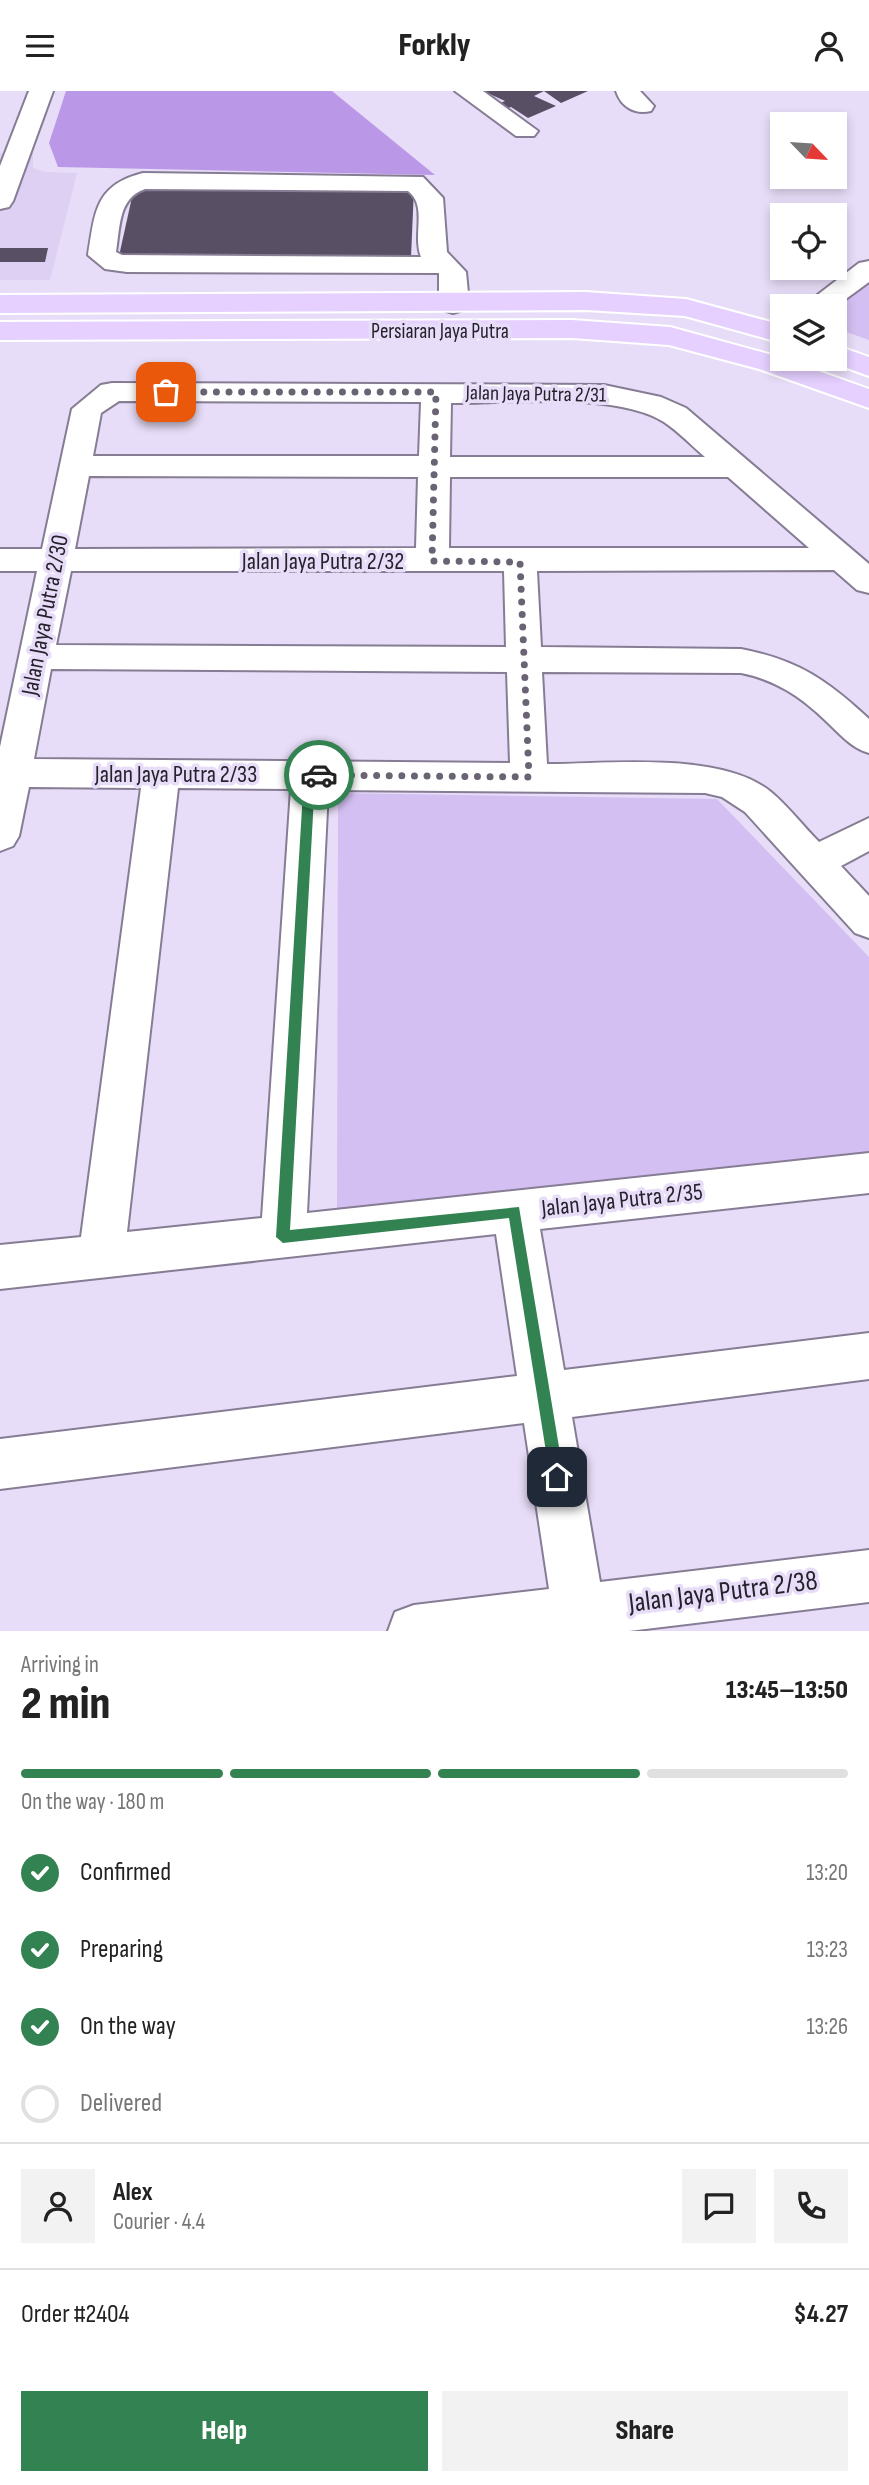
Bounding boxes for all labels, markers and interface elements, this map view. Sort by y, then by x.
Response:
text: Forkly [398,26,471,65]
icon: menu [21,27,59,65]
icon: person [810,27,848,65]
north arrow [770,112,847,189]
map controls [770,112,847,371]
button: locate [770,203,847,280]
button: layers [770,294,847,371]
street label: Persiaran Jaya Putra [371,319,509,344]
pin [136,362,196,422]
icon: bag [147,373,185,411]
street label: Jalan Jaya Putra 2/31 [464,380,607,408]
street label: Jalan Jaya Putra 2/30 [15,532,75,699]
street label: Jalan Jaya Putra 2/32 [241,547,404,576]
courier [284,740,354,810]
icon: car [300,756,338,794]
street label: Jalan Jaya Putra 2/33 [94,760,257,789]
street label: Jalan Jaya Putra 2/35 [539,1177,704,1223]
pin [527,1447,587,1507]
icon: home [538,1458,576,1496]
street label: Jalan Jaya Putra 2/38 [626,1564,819,1620]
text: Arriving in [21,1651,99,1679]
text: 13:45–13:50 [726,1675,848,1706]
text: 2 min [21,1677,110,1732]
text: On the way · 180 m [21,1788,164,1816]
icon: check [21,1854,59,1892]
text: Confirmed [80,1857,171,1888]
text: 13:20 [806,1859,848,1887]
icon: check [21,1931,59,1969]
text: Preparing [80,1934,163,1965]
text: 13:23 [807,1936,848,1964]
icon: check [21,2008,59,2046]
text: On the way [80,2011,176,2042]
text: 13:26 [806,2013,848,2041]
text: Delivered [80,2088,162,2119]
button: person [21,2169,95,2243]
button: chat [682,2169,756,2243]
button: phone [774,2169,848,2243]
text: Alex [113,2177,153,2208]
text: Courier · 4.4 [113,2208,205,2236]
text: Order #2404 [21,2299,129,2330]
text: $4.27 [793,2299,848,2330]
button: Help [21,2391,428,2471]
button: Share [442,2391,848,2471]

